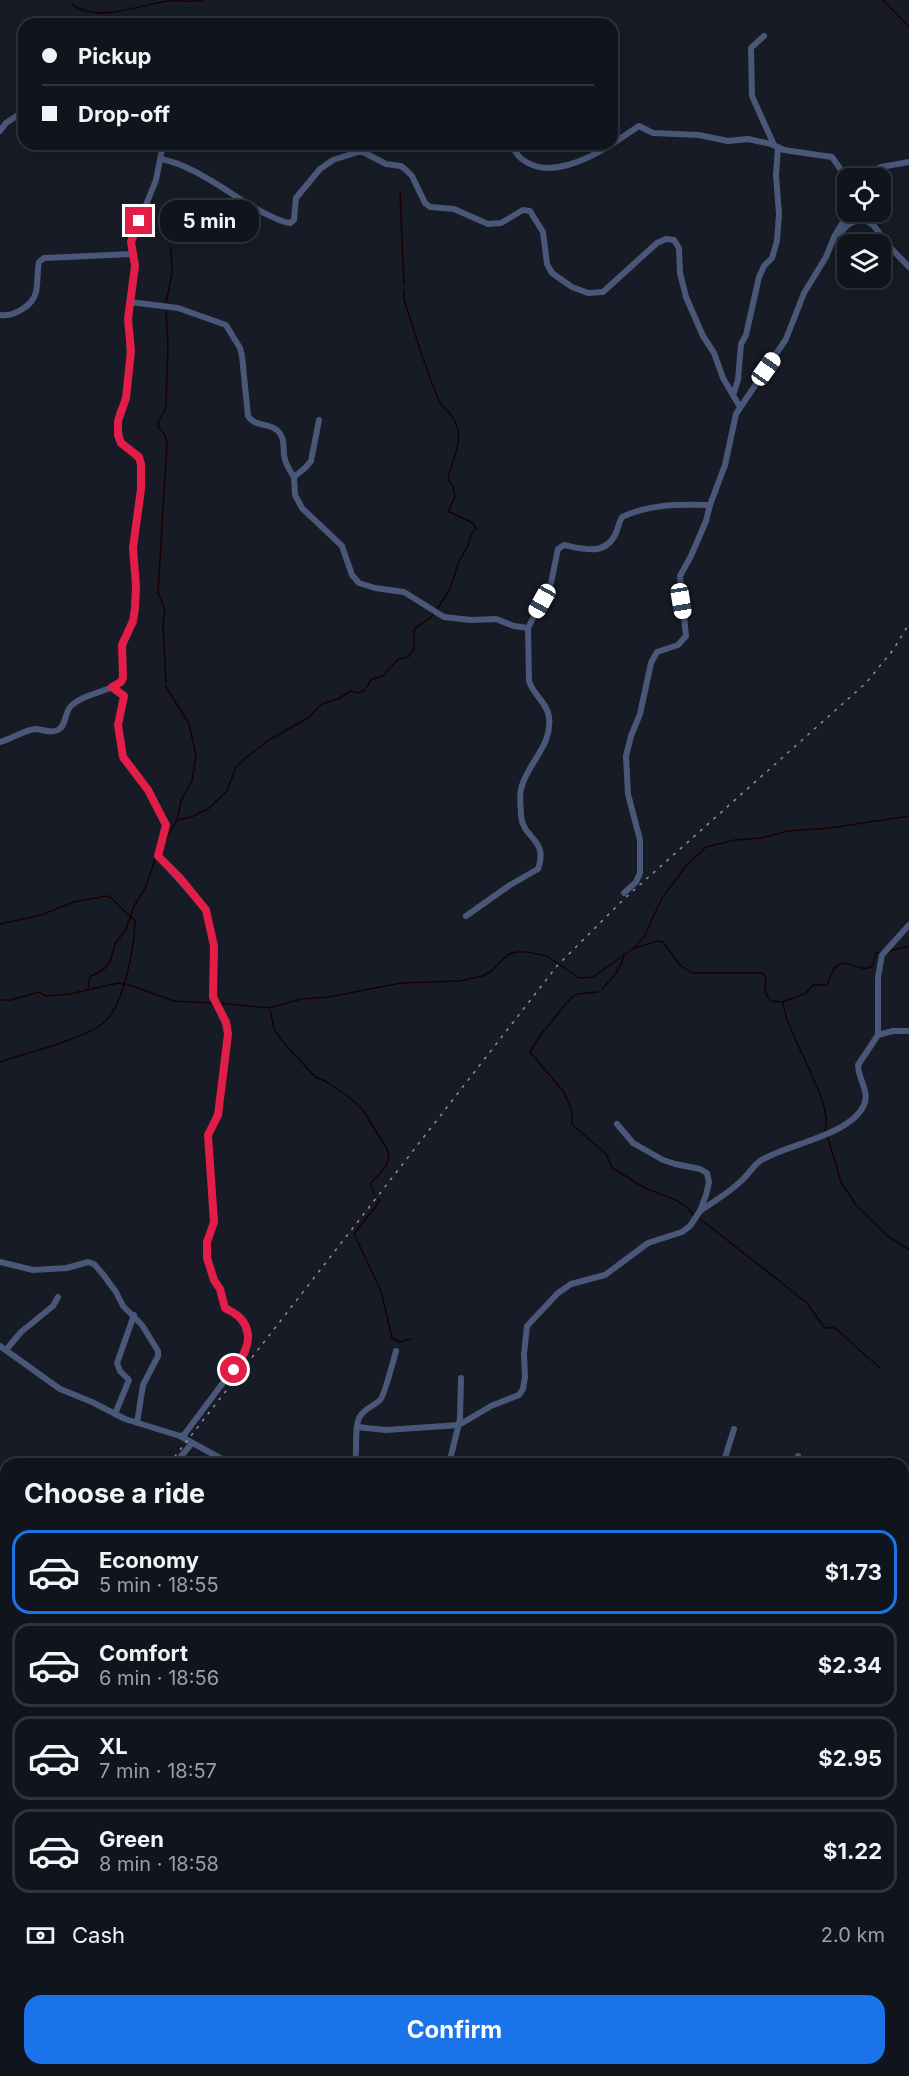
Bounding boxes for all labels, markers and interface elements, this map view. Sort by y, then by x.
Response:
text: Pickup [78,43,152,69]
text: Drop-off [78,101,170,127]
map controls [837,168,891,288]
button: locate [837,168,891,222]
callout: 5 min [160,200,259,242]
route end [125,207,152,234]
text: 5 min [183,209,236,233]
button: layers [837,234,891,288]
car [748,349,784,389]
car [525,581,559,621]
car [669,582,693,620]
route start [220,1356,247,1383]
text: Choose a ride [24,1477,205,1510]
icon: car [27,1545,81,1599]
text: Economy [99,1547,199,1573]
text: $1.73 [825,1559,882,1585]
text: 5 min · 18:55 [99,1573,219,1597]
icon: car [27,1638,81,1692]
text: Comfort [99,1640,188,1666]
text: $2.34 [818,1652,882,1678]
text: 6 min · 18:56 [99,1666,219,1690]
icon: car [27,1731,81,1785]
text: XL [99,1733,128,1759]
text: $2.95 [818,1745,882,1771]
text: 7 min · 18:57 [99,1759,217,1783]
icon: car [27,1824,81,1878]
text: Green [99,1826,164,1852]
text: $1.22 [823,1838,882,1864]
text: 8 min · 18:58 [99,1852,219,1876]
icon: cash [24,1919,57,1952]
text: Cash [72,1922,125,1948]
text: 2.0 km [821,1923,885,1947]
button: Confirm [24,1995,885,2064]

